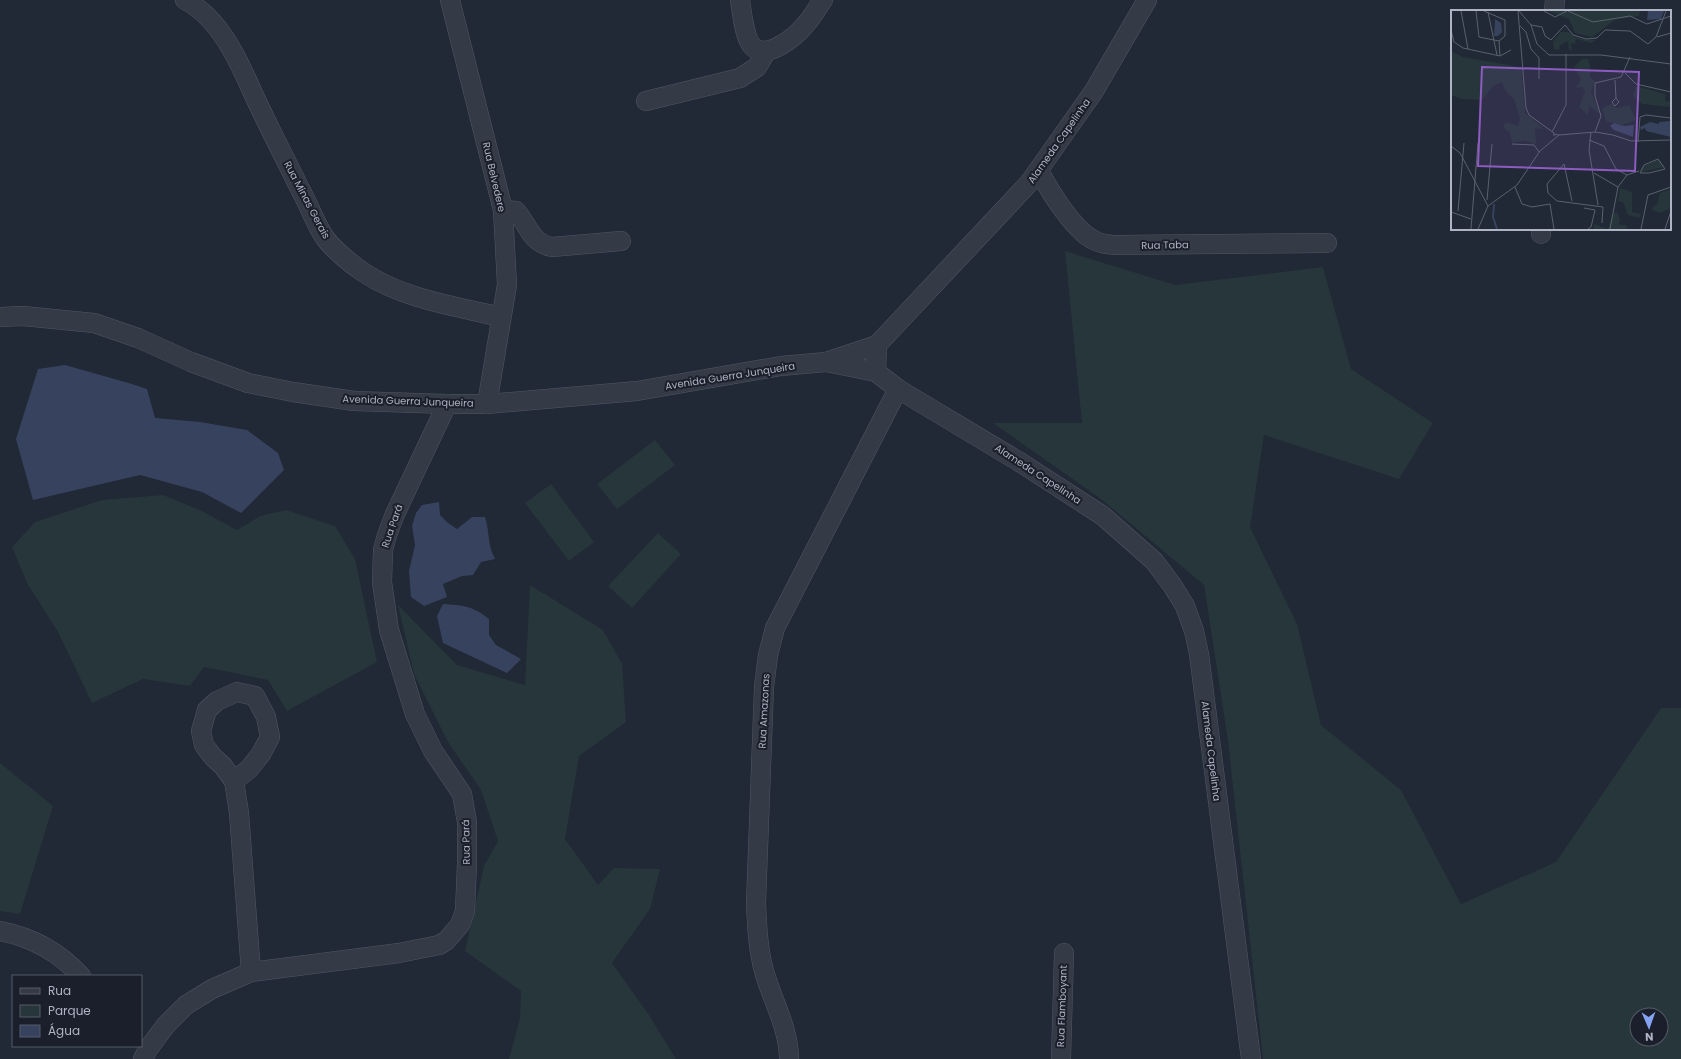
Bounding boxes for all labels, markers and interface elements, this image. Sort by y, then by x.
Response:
inset map [1451,10,1671,230]
street label: Alameda Capelinha [1024,96,1094,186]
street label: Rua Belvedere [479,141,509,213]
street label: Rua Minas Gerais [280,158,334,242]
street label: Rua Taba [1141,237,1189,253]
street label: Avenida Guerra Junqueira [664,358,796,394]
street label: Avenida Guerra Junqueira [342,391,474,411]
street label: Alameda Capelinha [992,440,1084,508]
street label: Rua Pará [378,502,406,550]
street label: Rua Amazonas [755,673,773,749]
street label: Alameda Capelinha [1197,700,1225,802]
street label: Rua Pará [458,819,474,865]
street label: Rua Flamboyant [1053,964,1071,1047]
legend [12,975,142,1047]
text: Rua [48,982,71,999]
text: Parque [48,1002,91,1019]
north arrow [1629,1007,1669,1047]
text: Água [48,1022,80,1039]
text: N [1645,1029,1654,1045]

